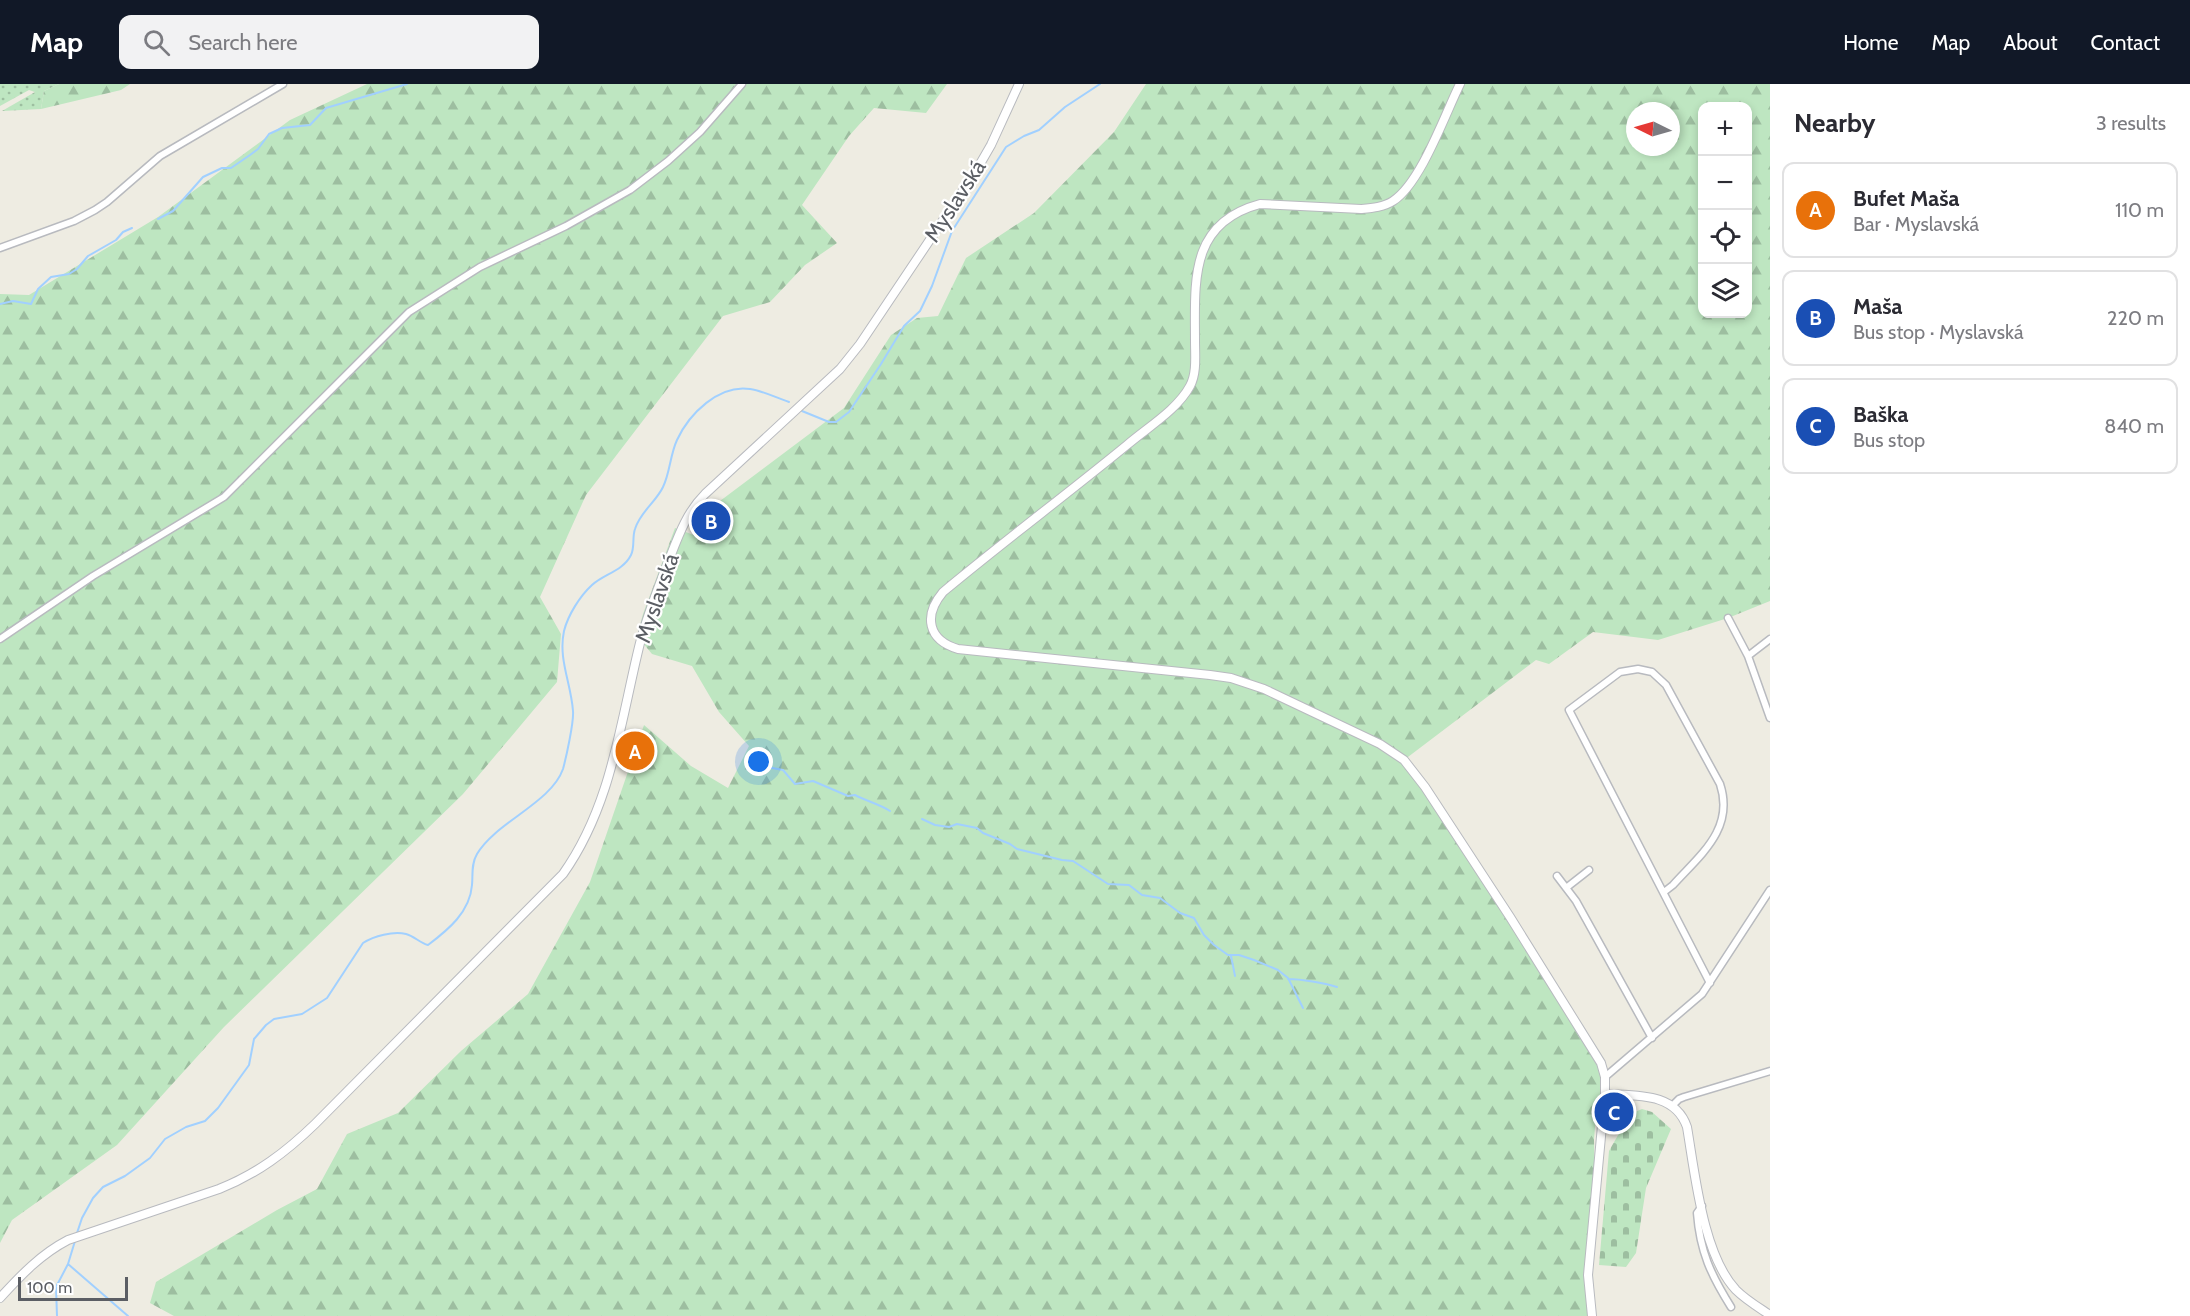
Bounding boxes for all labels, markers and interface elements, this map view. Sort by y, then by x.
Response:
search box [119,15,539,69]
text: Map [30,25,83,59]
icon: search [140,26,173,59]
text: Search here [188,29,297,56]
text: Home [1843,30,1899,55]
text: Map [1932,30,1970,55]
text: About [2003,30,2057,55]
text: Contact [2090,30,2160,55]
north arrow [1626,102,1680,156]
map controls [1698,102,1752,318]
button: + [1698,102,1752,156]
text: Nearby [1794,107,1875,139]
text: 3 results [2096,111,2166,135]
street label: Myslavská [918,154,992,247]
button: − [1698,156,1752,210]
text: Bufet Maša [1853,185,1959,212]
text: A [1809,198,1822,222]
text: 110 m [2115,198,2164,222]
button: locate [1698,210,1752,264]
text: Bar · Myslavská [1853,212,1979,236]
button: layers [1698,264,1752,318]
text: Maša [1853,293,1902,320]
text: B [1809,306,1822,330]
text: 220 m [2107,306,2164,330]
text: Bus stop · Myslavská [1853,320,2023,344]
text: Baška [1853,401,1909,428]
text: C [1809,414,1822,438]
text: 840 m [2104,414,2164,438]
text: Bus stop [1853,428,1925,452]
pin: B [692,498,730,544]
street label: Myslavská [629,549,685,646]
pin: A [616,728,654,774]
your location [744,747,773,776]
pin: C [1594,1090,1634,1134]
scale bar [18,1274,128,1302]
text: 100 m [27,1278,72,1297]

